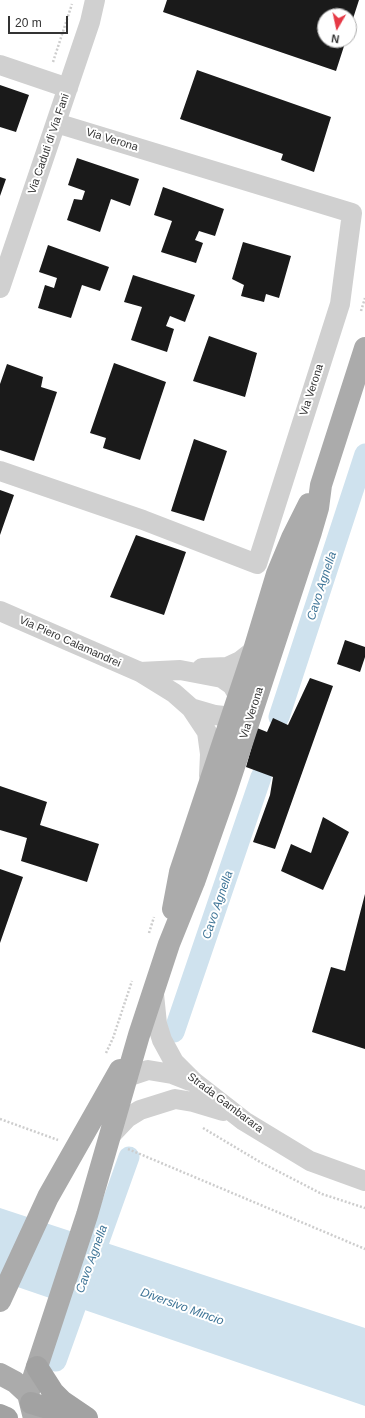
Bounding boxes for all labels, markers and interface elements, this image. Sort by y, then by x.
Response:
scale bar [10,8,70,34]
north arrow [317,8,357,48]
text: 20 m [15,16,42,30]
text: N [330,32,340,45]
street label: Via Caduti di Via Fani [26,92,72,196]
street label: Via Verona [84,126,140,154]
street label: Via Verona [297,362,327,418]
water label: Cavo Agnella [304,550,340,622]
street label: Via Piero Calamandrei [17,614,123,670]
street label: Via Verona [237,685,267,741]
water label: Cavo Agnella [200,869,236,941]
street label: Strada Gambarara [185,1070,265,1136]
water label: Cavo Agnella [73,1223,111,1295]
water label: Diversivo Mincio [138,1285,226,1329]

